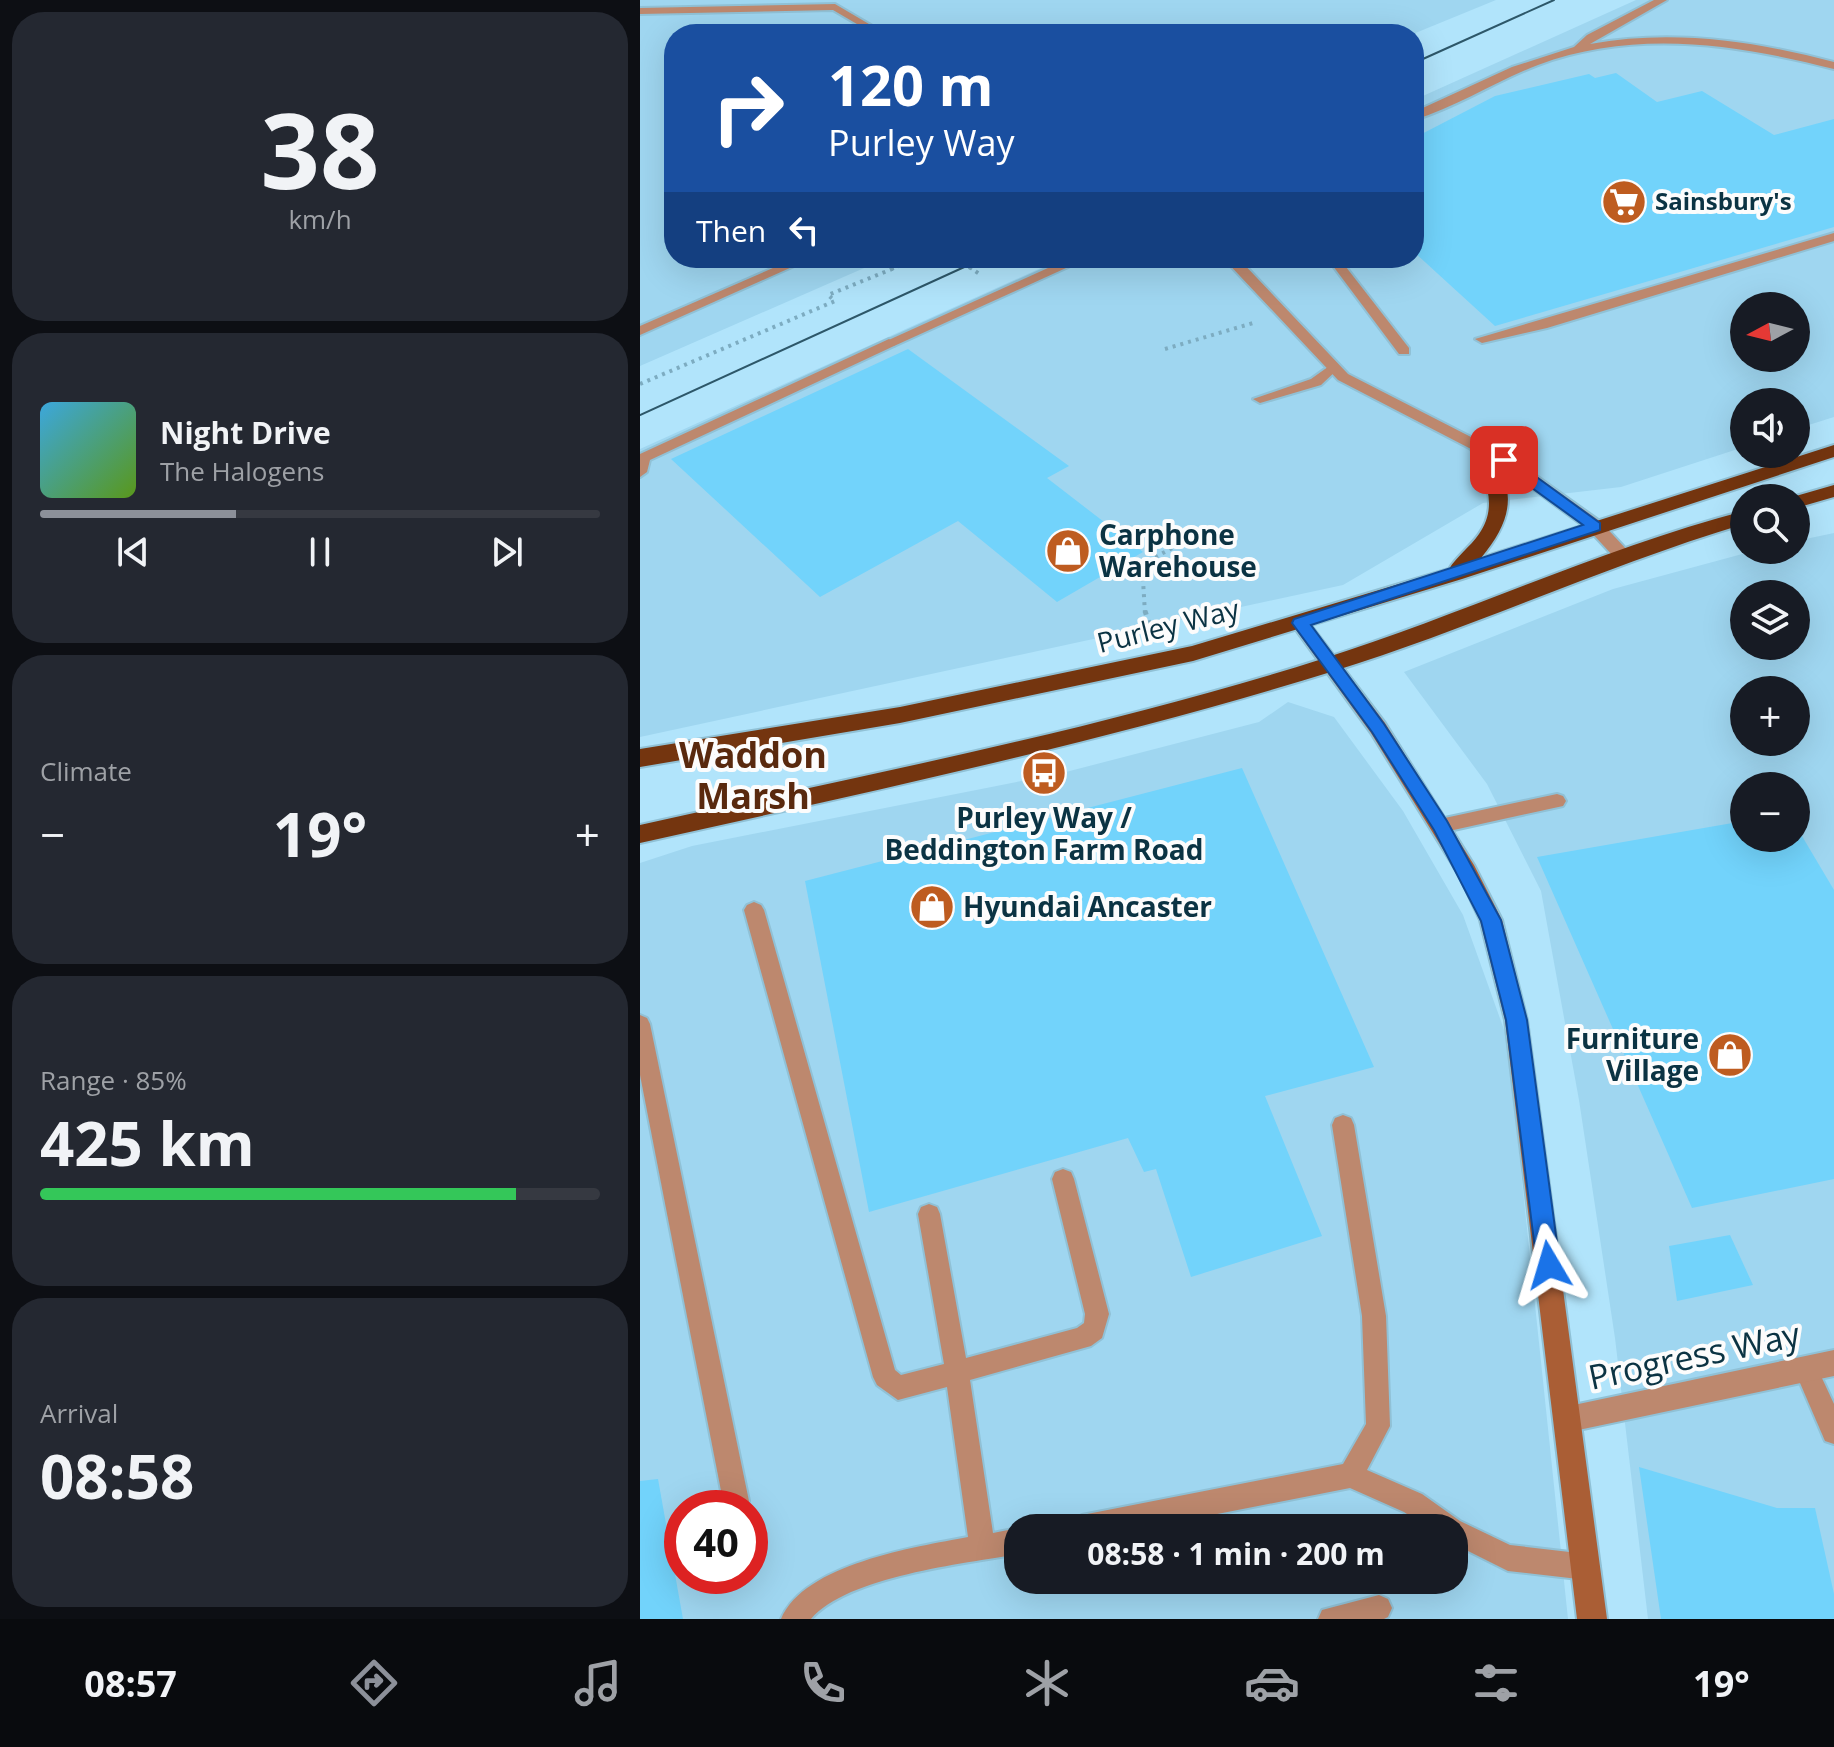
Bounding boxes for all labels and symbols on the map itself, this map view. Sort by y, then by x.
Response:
supermarket icon: Sainsbury's [1600,178,1648,226]
place label: Sainsbury's [1655,184,1792,217]
north arrow [1730,292,1810,372]
pin [1470,426,1538,494]
place label: Carphone Warehouse [1099,515,1257,585]
shop icon: Carphone Warehouse [1044,527,1092,575]
street label: Purley Way [1093,589,1244,661]
district label: Waddon Marsh [679,730,827,820]
bus stop icon: Purley Way / Beddington Farm Road [1020,749,1068,797]
place label: Purley Way / Beddington Farm Road [885,798,1203,868]
shop icon: Hyundai Ancaster [908,883,956,931]
place label: Hyundai Ancaster [963,887,1212,925]
place label: Furniture Village [1566,1019,1699,1089]
shop icon: Furniture Village [1706,1031,1754,1079]
position arrow [1507,1223,1591,1307]
street label: Progress Way [1584,1310,1805,1400]
speed limit sign: 40 [664,1490,768,1594]

